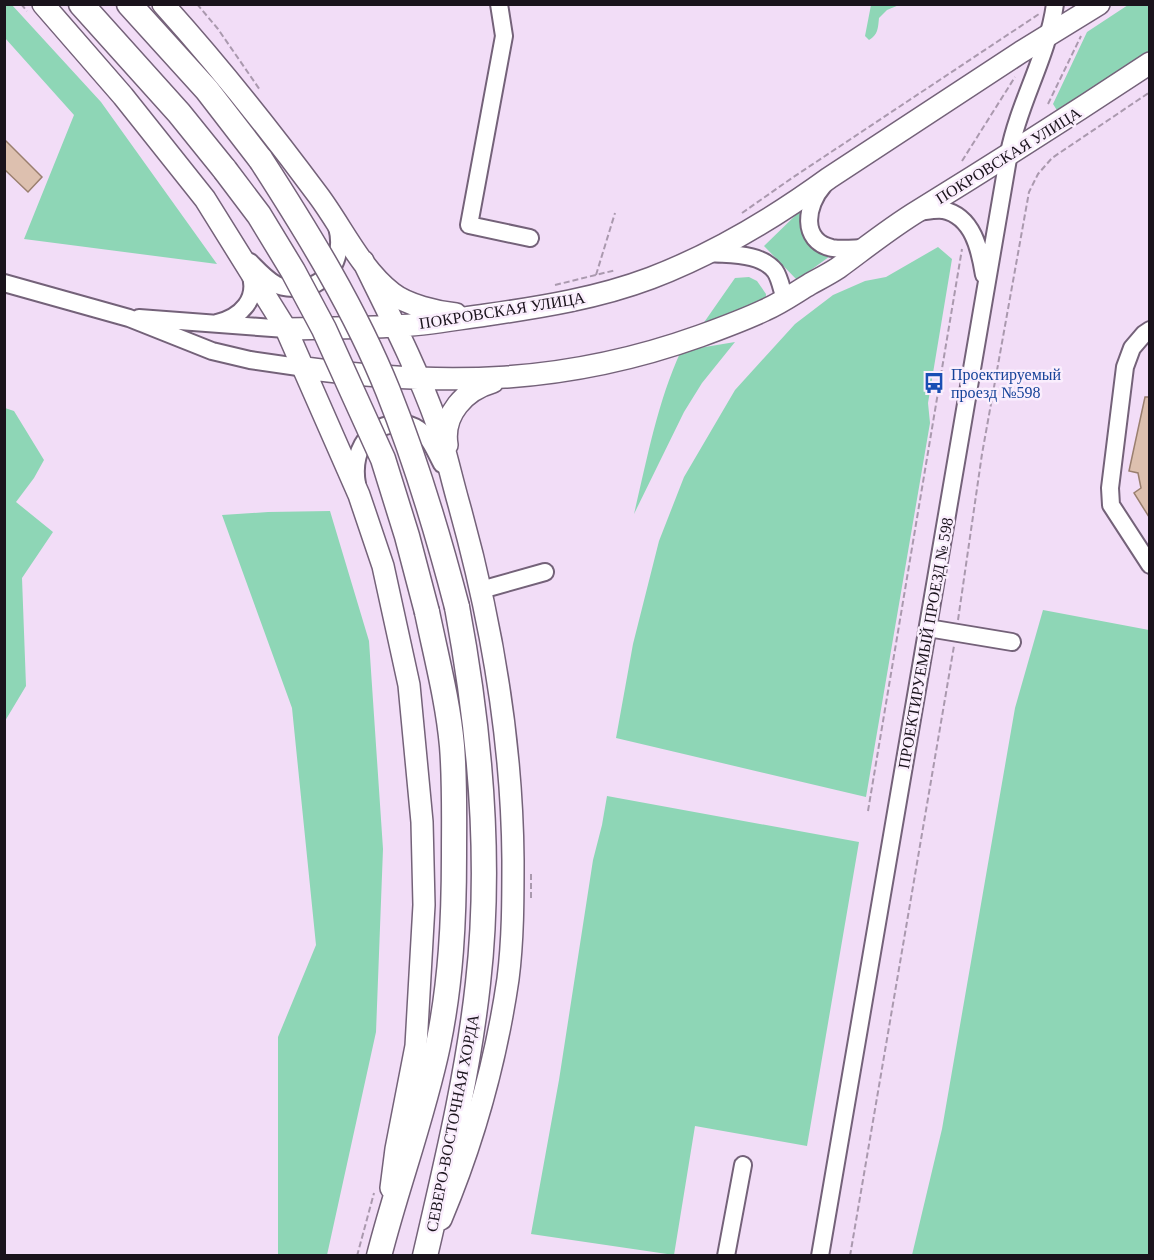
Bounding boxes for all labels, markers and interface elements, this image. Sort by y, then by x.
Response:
street label: ПОКРОВСКАЯ УЛИЦА [933,104,1085,208]
street label: ПОКРОВСКАЯ УЛИЦА [418,289,587,333]
place label: Проектируемый проезд №598 [951,366,1062,402]
bus stop icon: Проектируемый проезд №598 [922,371,946,395]
street label: ПРОЕКТИРУЕМЫЙ ПРОЕЗД № 598 [894,516,957,770]
street label: СЕВЕРО-ВОСТОЧНАЯ ХОРДА [423,1012,483,1234]

